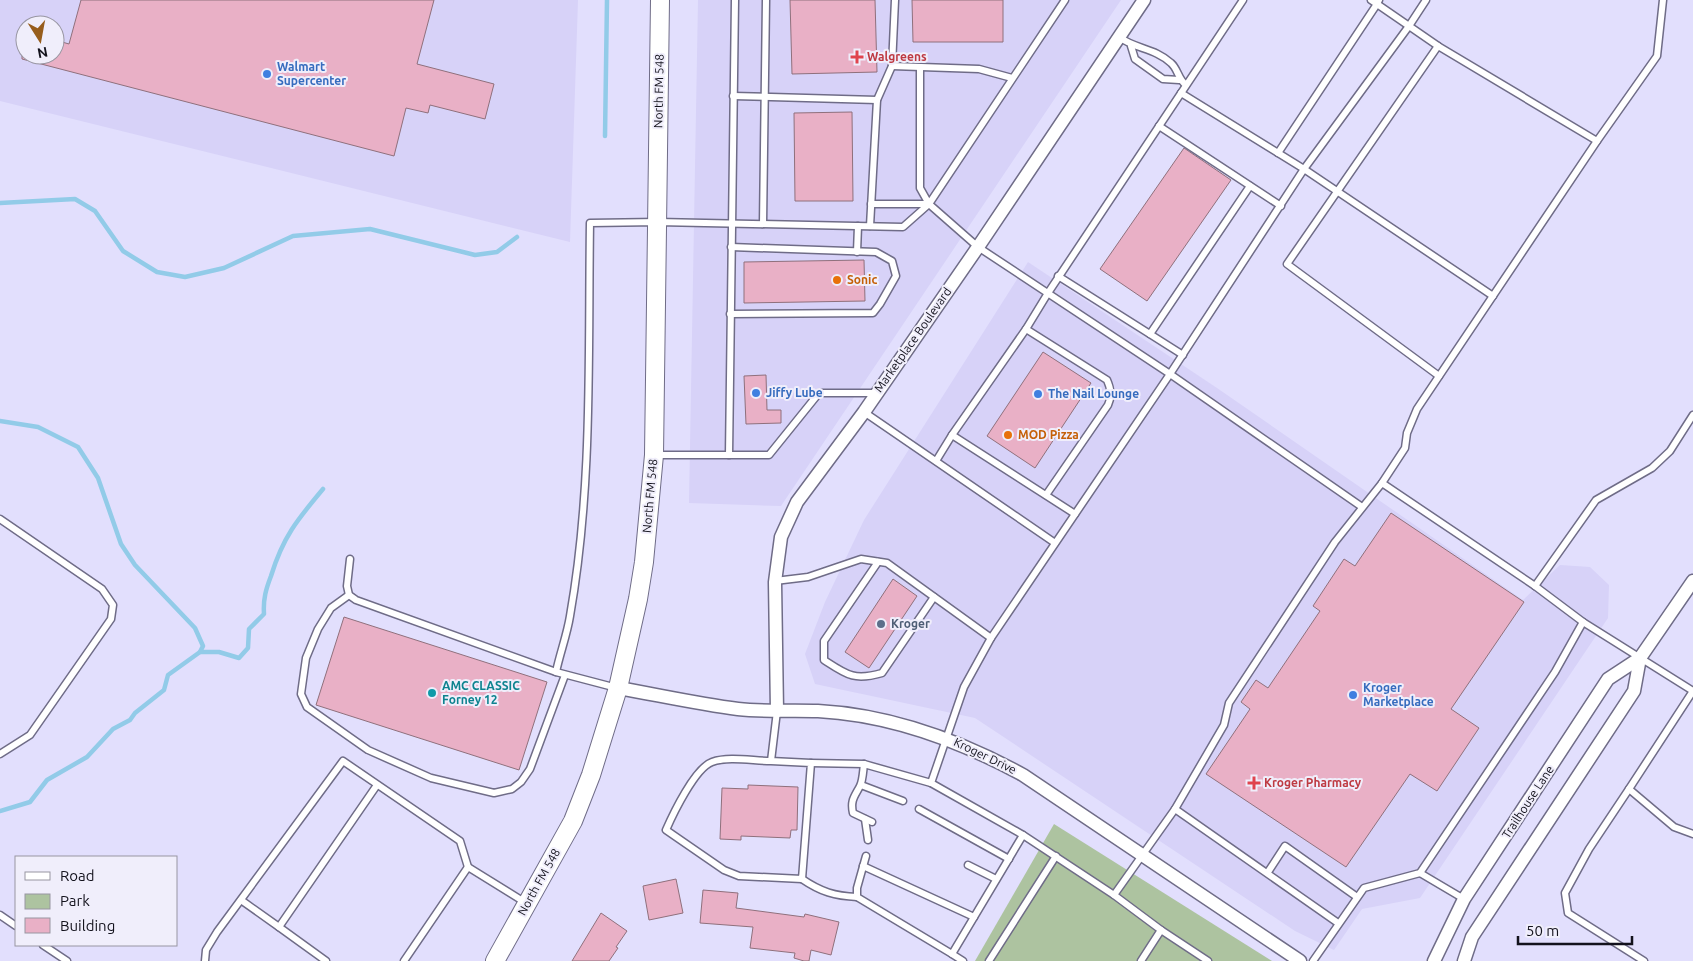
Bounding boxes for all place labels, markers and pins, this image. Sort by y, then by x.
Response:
place label: Walgreens [867,50,927,63]
marker: Walgreens [851,51,863,63]
place label: Walmart Supercenter [277,60,346,87]
marker: Walmart Supercenter [261,68,273,80]
place label: Sonic [847,273,877,286]
marker: Sonic [831,274,843,286]
place label: Jiffy Lube [766,386,823,399]
marker: Jiffy Lube [750,387,762,399]
place label: The Nail Lounge [1048,387,1139,400]
marker: The Nail Lounge [1032,388,1044,400]
place label: MOD Pizza [1018,428,1079,441]
marker: MOD Pizza [1002,429,1014,441]
place label: Kroger [891,617,930,630]
marker: Kroger [875,618,887,630]
place label: AMC CLASSIC Forney 12 [442,679,520,706]
place label: Kroger Marketplace [1363,681,1434,708]
marker: AMC CLASSIC Forney 12 [426,687,438,699]
marker: Kroger Marketplace [1347,689,1359,701]
place label: Kroger Pharmacy [1264,776,1362,789]
marker: Kroger Pharmacy [1248,777,1260,789]

